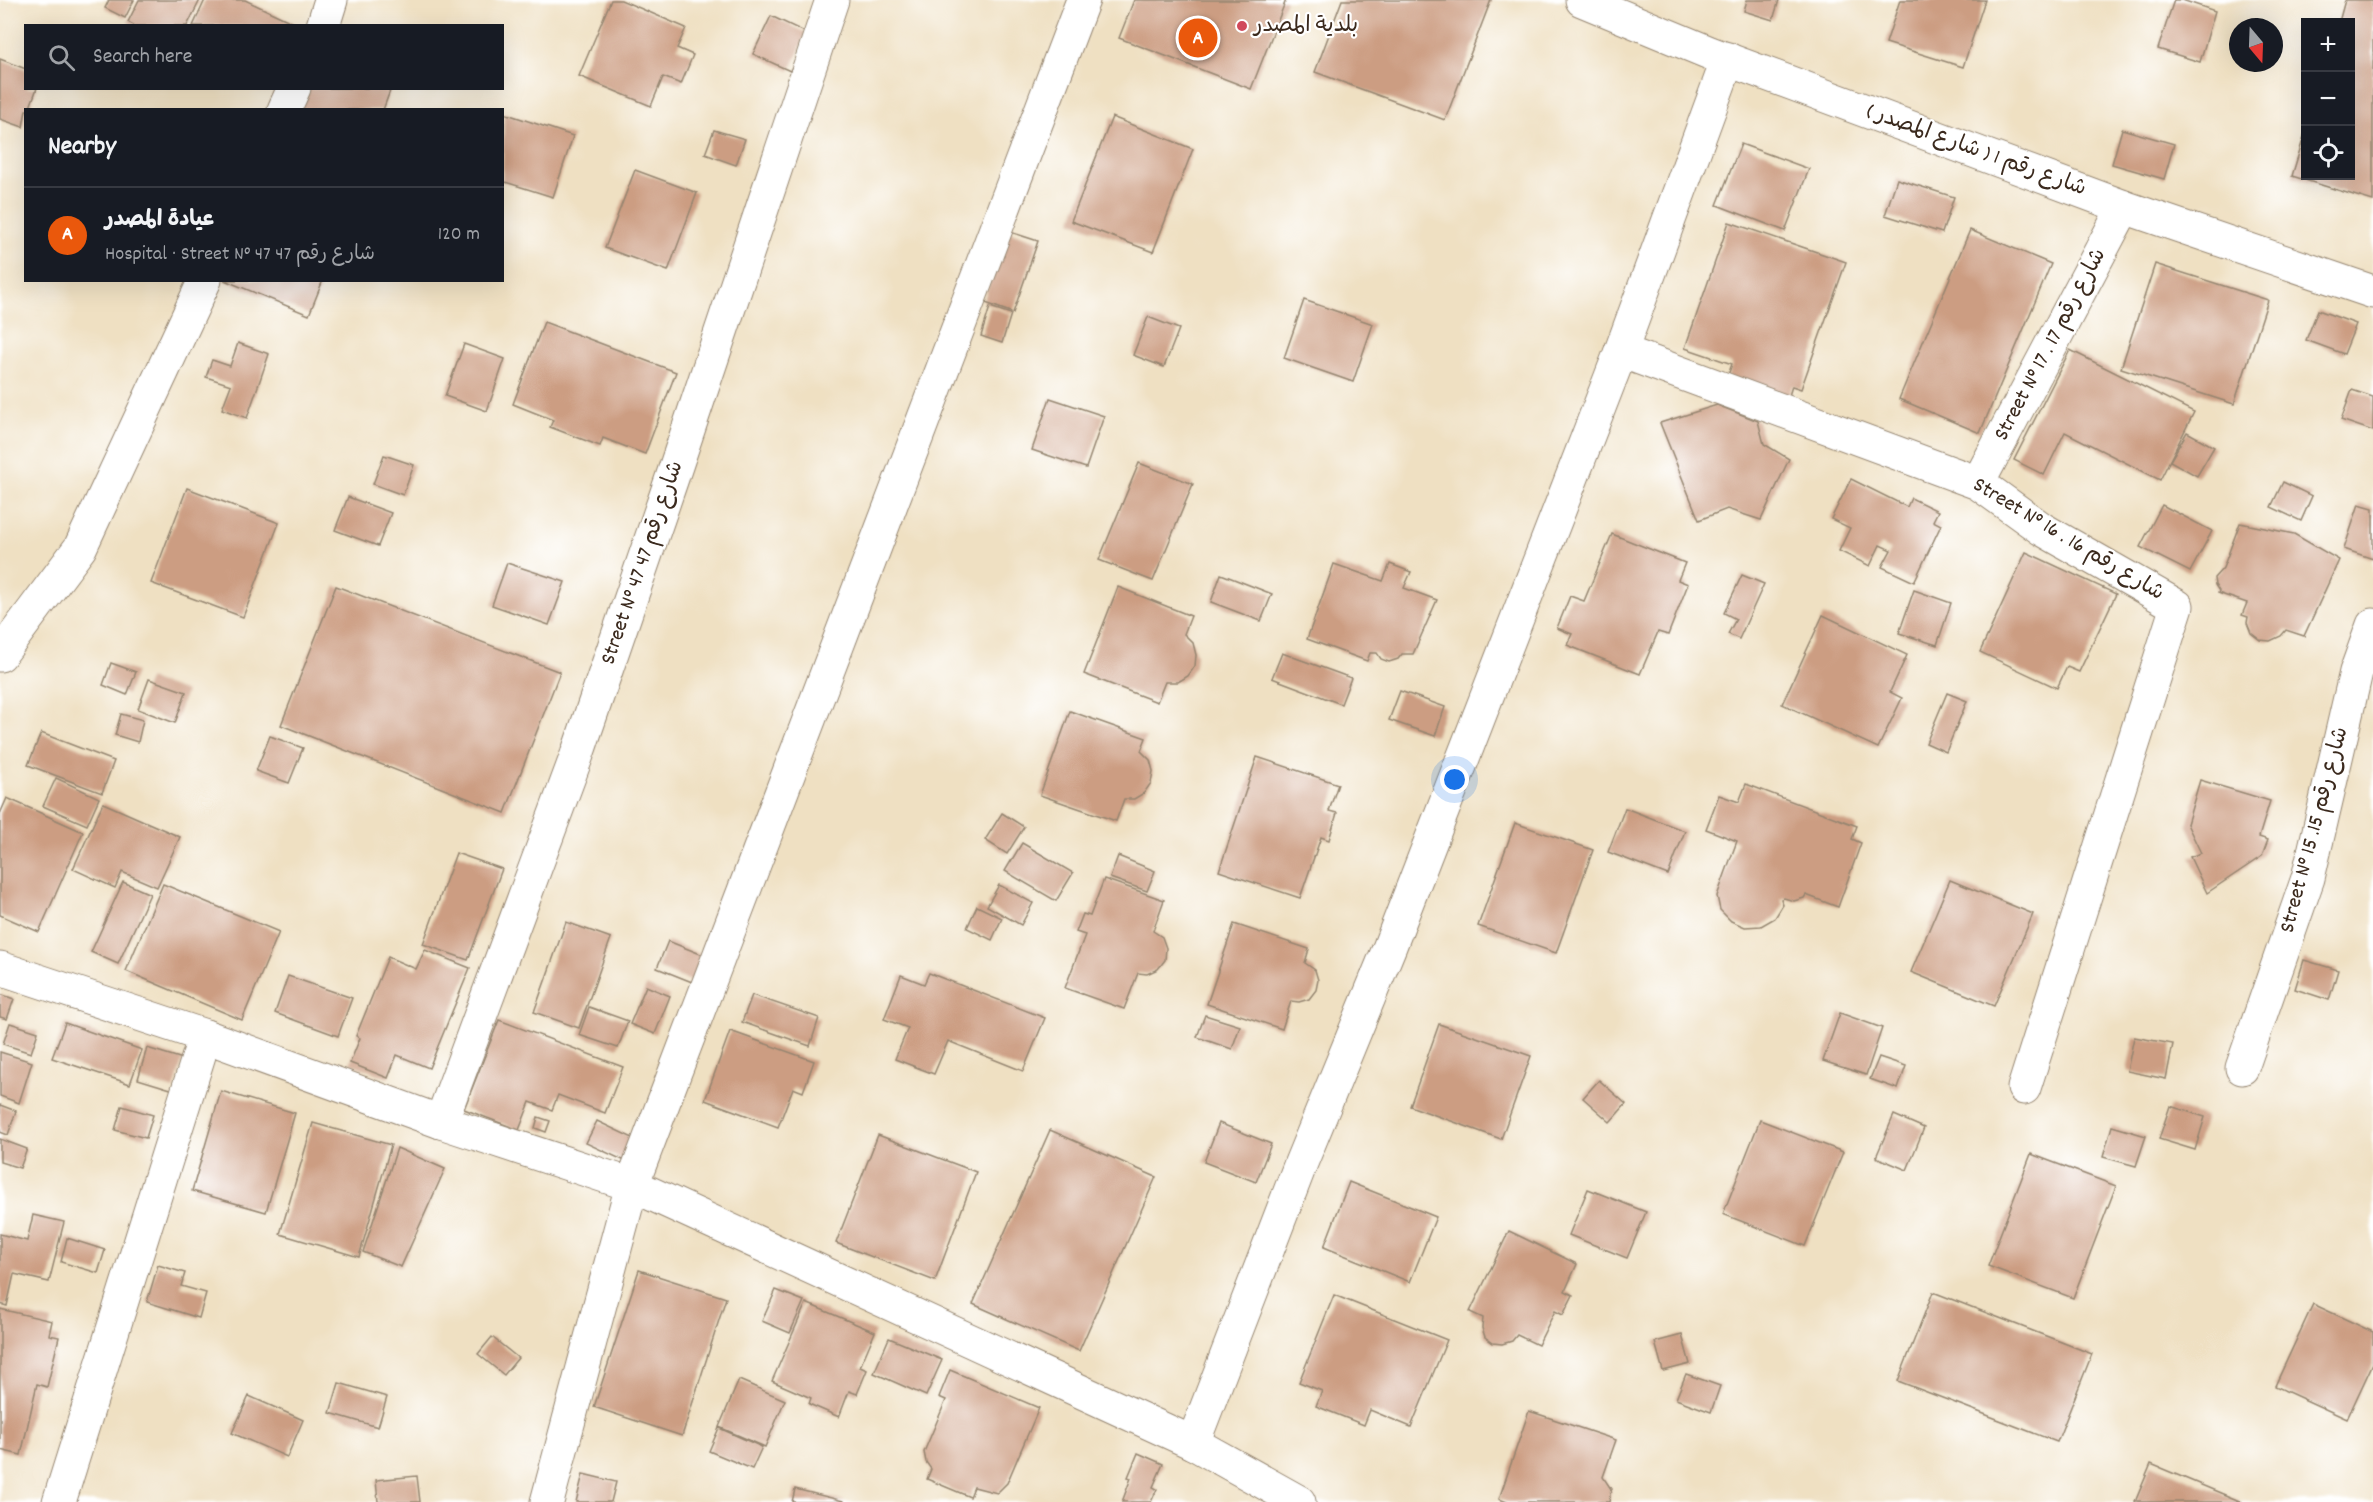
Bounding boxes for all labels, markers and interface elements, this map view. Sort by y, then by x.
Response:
place label: بلدية المصدر [1252,11,1358,42]
pin: A [1178,15,1218,60]
north arrow [2229,18,2283,72]
map controls [2301,18,2355,180]
button: + [2301,18,2355,72]
marker: بلدية المصدر [1235,19,1249,33]
search box [24,24,504,90]
icon: search [45,41,78,74]
text: Search here [93,42,192,73]
button: − [2301,72,2355,126]
street label: شارع رقم 1 ( شارع المصدر ) [1862,97,2090,205]
button: locate [2301,126,2355,180]
text: Nearby [48,129,116,166]
text: عيادة المصدر [105,205,214,236]
text: A [62,221,73,249]
text: 120 m [438,221,480,249]
text: Hospital · Street N° 47 شارع رقم 47 [105,241,375,269]
street label: Street N° 17 . شارع رقم 17 [1987,243,2115,447]
street label: Street N° 47 شارع رقم 47 [594,457,692,669]
street label: Street N° 16 . شارع رقم 16 [1966,470,2170,610]
street label: Street N° 15 .شارع رقم 15 [2273,724,2357,936]
your location [1440,765,1469,794]

